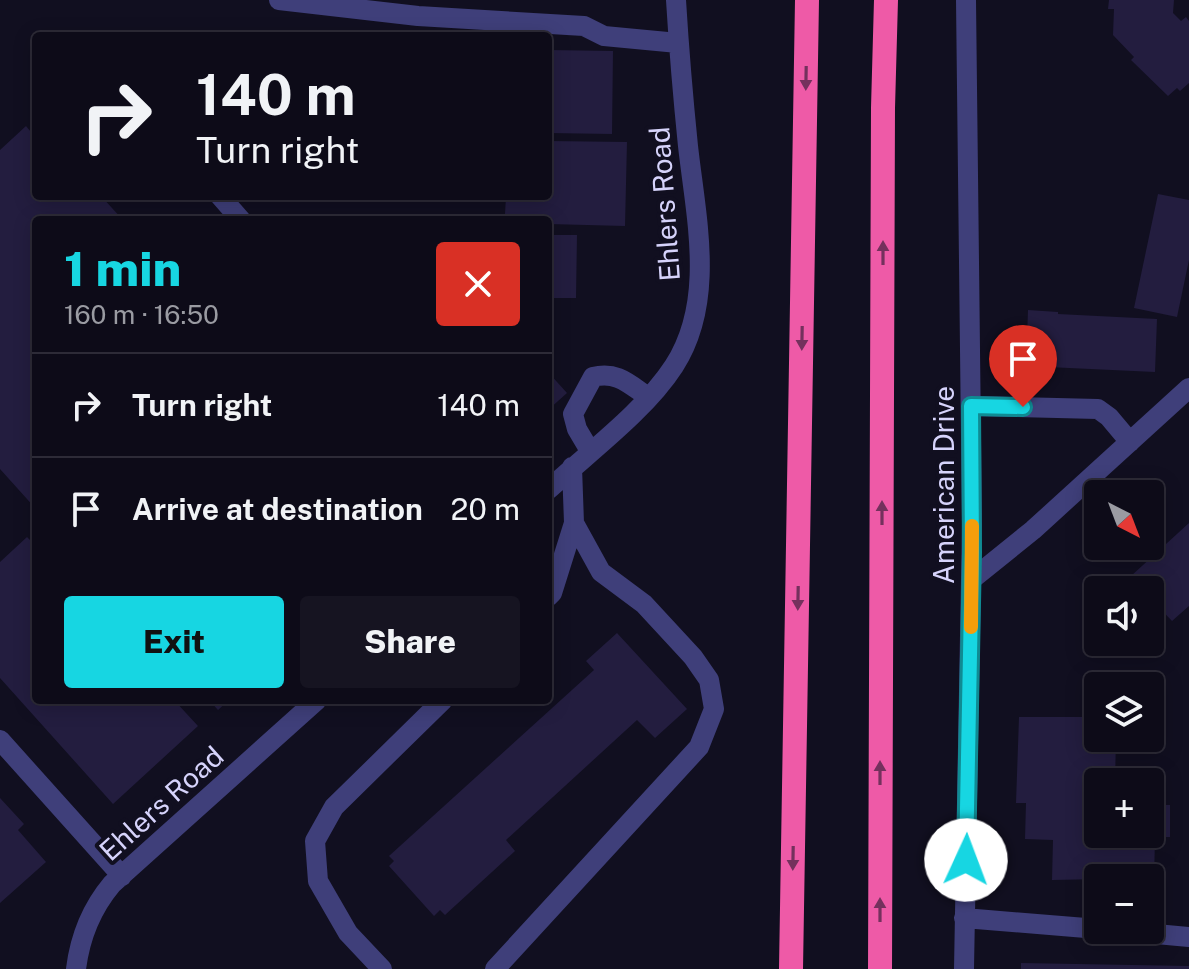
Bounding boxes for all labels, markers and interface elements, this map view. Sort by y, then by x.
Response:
text: 140 m [196,62,356,128]
icon: right [64,64,168,168]
one-way arrow [800,66,812,91]
street label: Ehlers Road [642,126,686,282]
text: Turn right [196,129,359,171]
text: 1 min [64,240,181,297]
one-way arrow [877,240,889,265]
button: close [436,242,520,326]
text: 160 m · 16:50 [64,299,219,330]
pin [989,325,1057,407]
one-way arrow [796,326,808,351]
icon: arrive [1001,337,1045,381]
icon: right [64,383,108,427]
street label: American Drive [927,386,960,584]
text: Turn right [132,387,272,423]
text: 140 m [437,387,520,423]
north arrow [1084,480,1164,560]
map controls [1084,480,1164,944]
icon: arrive [64,487,108,531]
text: Arrive at destination [132,491,423,527]
text: 20 m [451,491,520,527]
one-way arrow [875,500,888,525]
button: sound [1084,576,1164,656]
one-way arrow [792,586,804,611]
button: Exit [64,596,284,688]
button: Share [300,596,520,688]
button: layers [1084,672,1164,752]
street label: Ehlers Road [92,739,230,867]
one-way arrow [874,760,887,785]
button: + [1084,768,1164,848]
position arrow [924,818,1008,902]
one-way arrow [787,846,799,871]
button: − [1084,864,1164,944]
one-way arrow [874,897,886,922]

